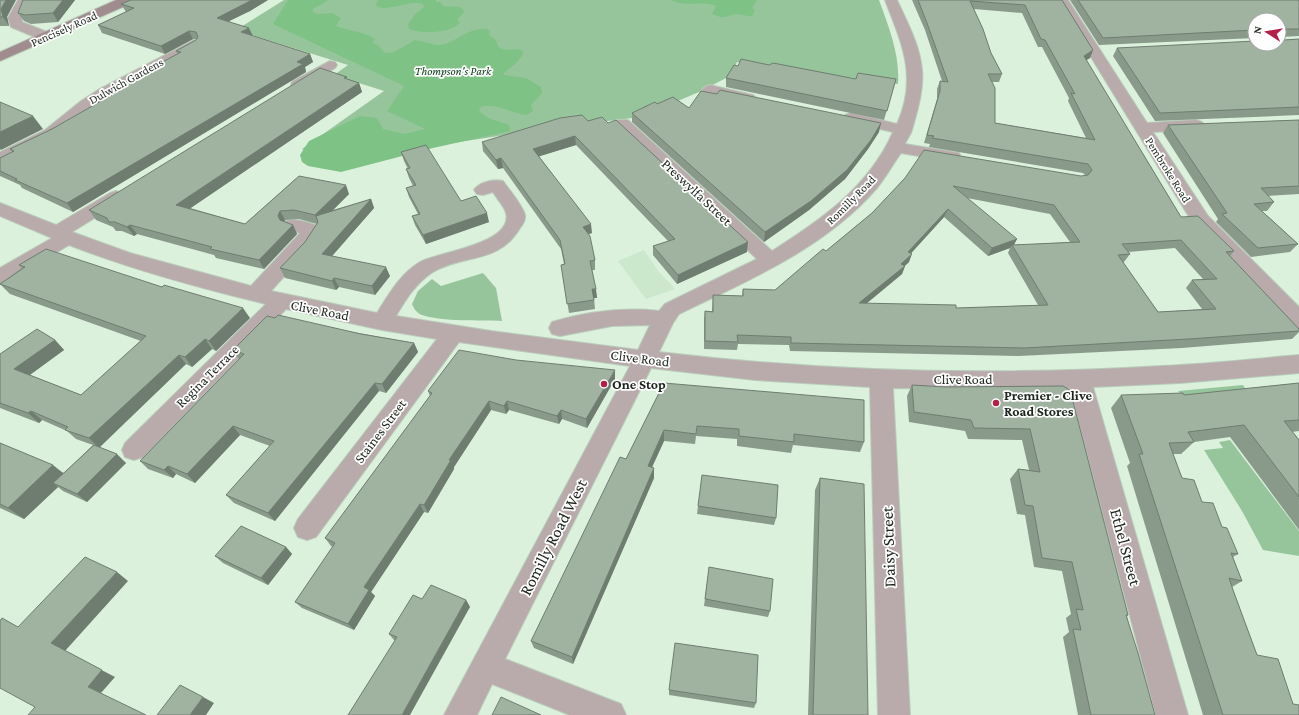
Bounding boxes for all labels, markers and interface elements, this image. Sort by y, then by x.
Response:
street label: Pencisely Road [29,8,100,50]
north arrow [1247,12,1287,52]
text: N [1251,25,1264,35]
street label: Dulwich Gardens [86,55,166,107]
park label: Thompson's Park [415,64,492,78]
street label: Pembroke Road [1142,135,1194,206]
street label: Preswylfa Street [659,155,736,229]
street label: Romilly Road [824,172,879,227]
street label: Clive Road [289,297,351,324]
street label: Regina Terrace [172,341,242,411]
street label: Clive Road [610,346,671,370]
street label: Clive Road [933,371,993,387]
place label: One Stop [612,376,666,392]
marker: One Stop [599,379,609,389]
place label: Premier - Clive Road Stores [1004,387,1093,419]
street label: Staines Street [351,396,409,466]
marker: Premier - Clive Road Stores [991,398,1001,408]
street label: Romilly Road West [516,476,591,599]
street label: Daisy Street [878,506,899,588]
street label: Ethel Street [1106,507,1145,588]

